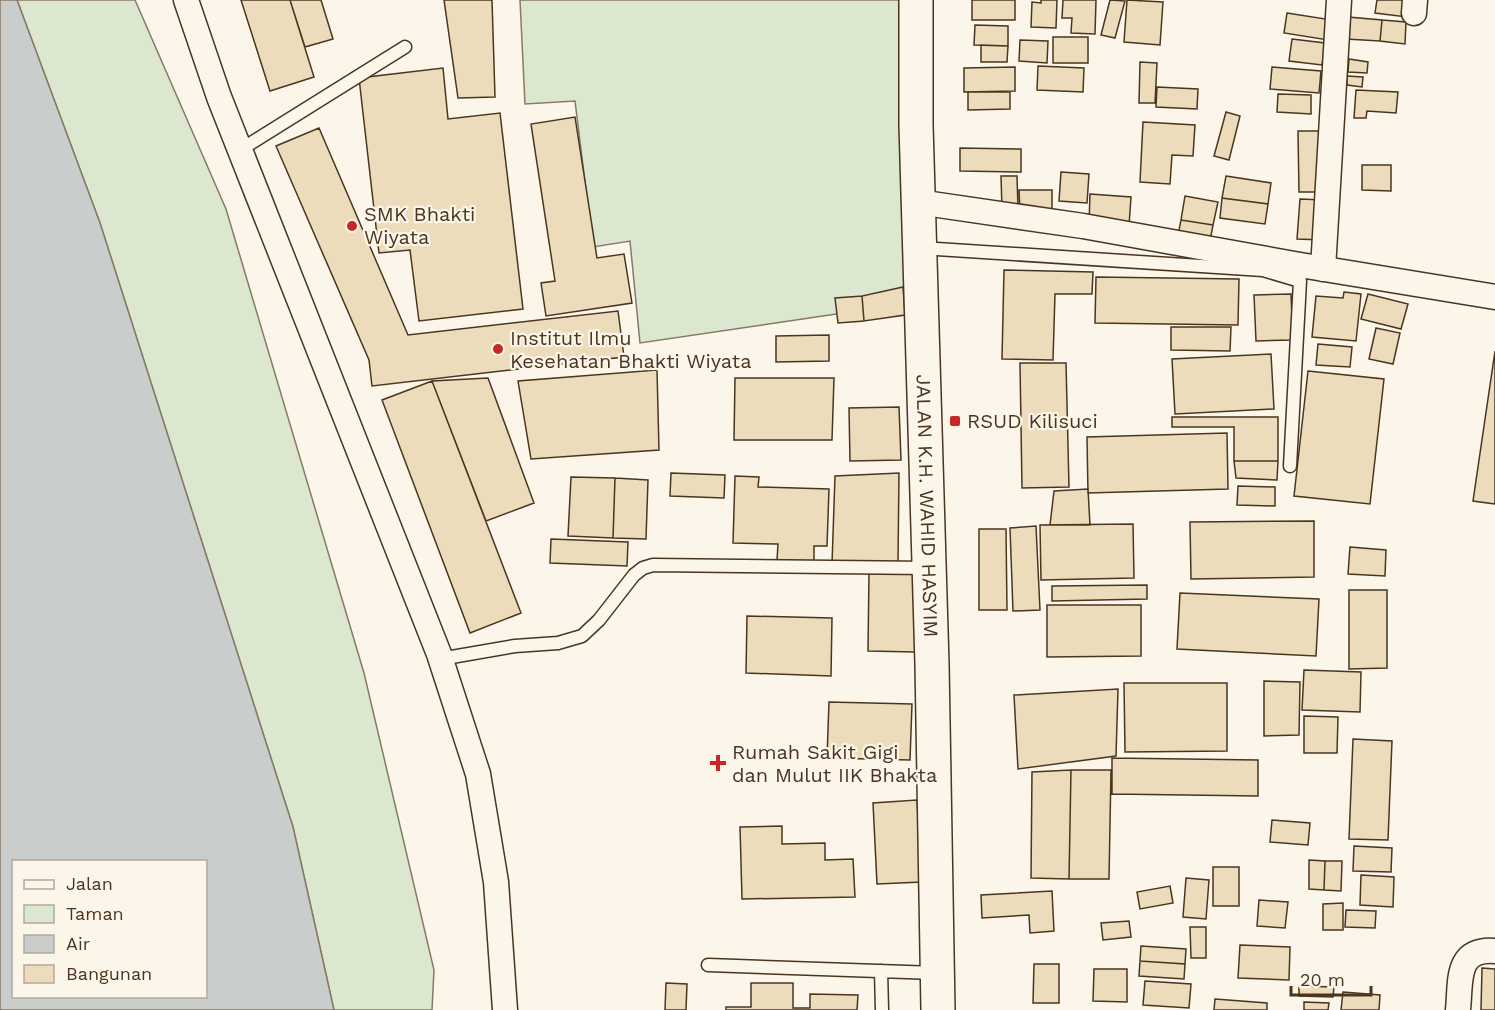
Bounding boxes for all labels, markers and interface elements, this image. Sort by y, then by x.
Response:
place label: SMK Bhakti Wiyata [364,202,475,249]
marker: SMK Bhakti Wiyata [345,219,359,233]
place label: Institut Ilmu Kesehatan Bhakti Wiyata [510,326,751,373]
marker: Institut Ilmu Kesehatan Bhakti Wiyata [491,342,505,356]
street label: JALAN K.H. WAHID HASYIM [911,374,943,638]
place label: RSUD Kilisuci [967,409,1098,433]
marker: RSUD Kilisuci [948,414,962,428]
place label: Rumah Sakit Gigi dan Mulut IIK Bhakta [732,740,937,787]
marker: Rumah Sakit Gigi dan Mulut IIK Bhakta [709,754,727,772]
legend [12,860,207,998]
text: Jalan [66,873,113,894]
text: Taman [66,903,124,924]
text: Air [66,933,90,954]
scale bar [1291,959,1370,997]
text: Bangunan [66,963,152,984]
text: 20 m [1300,969,1345,990]

